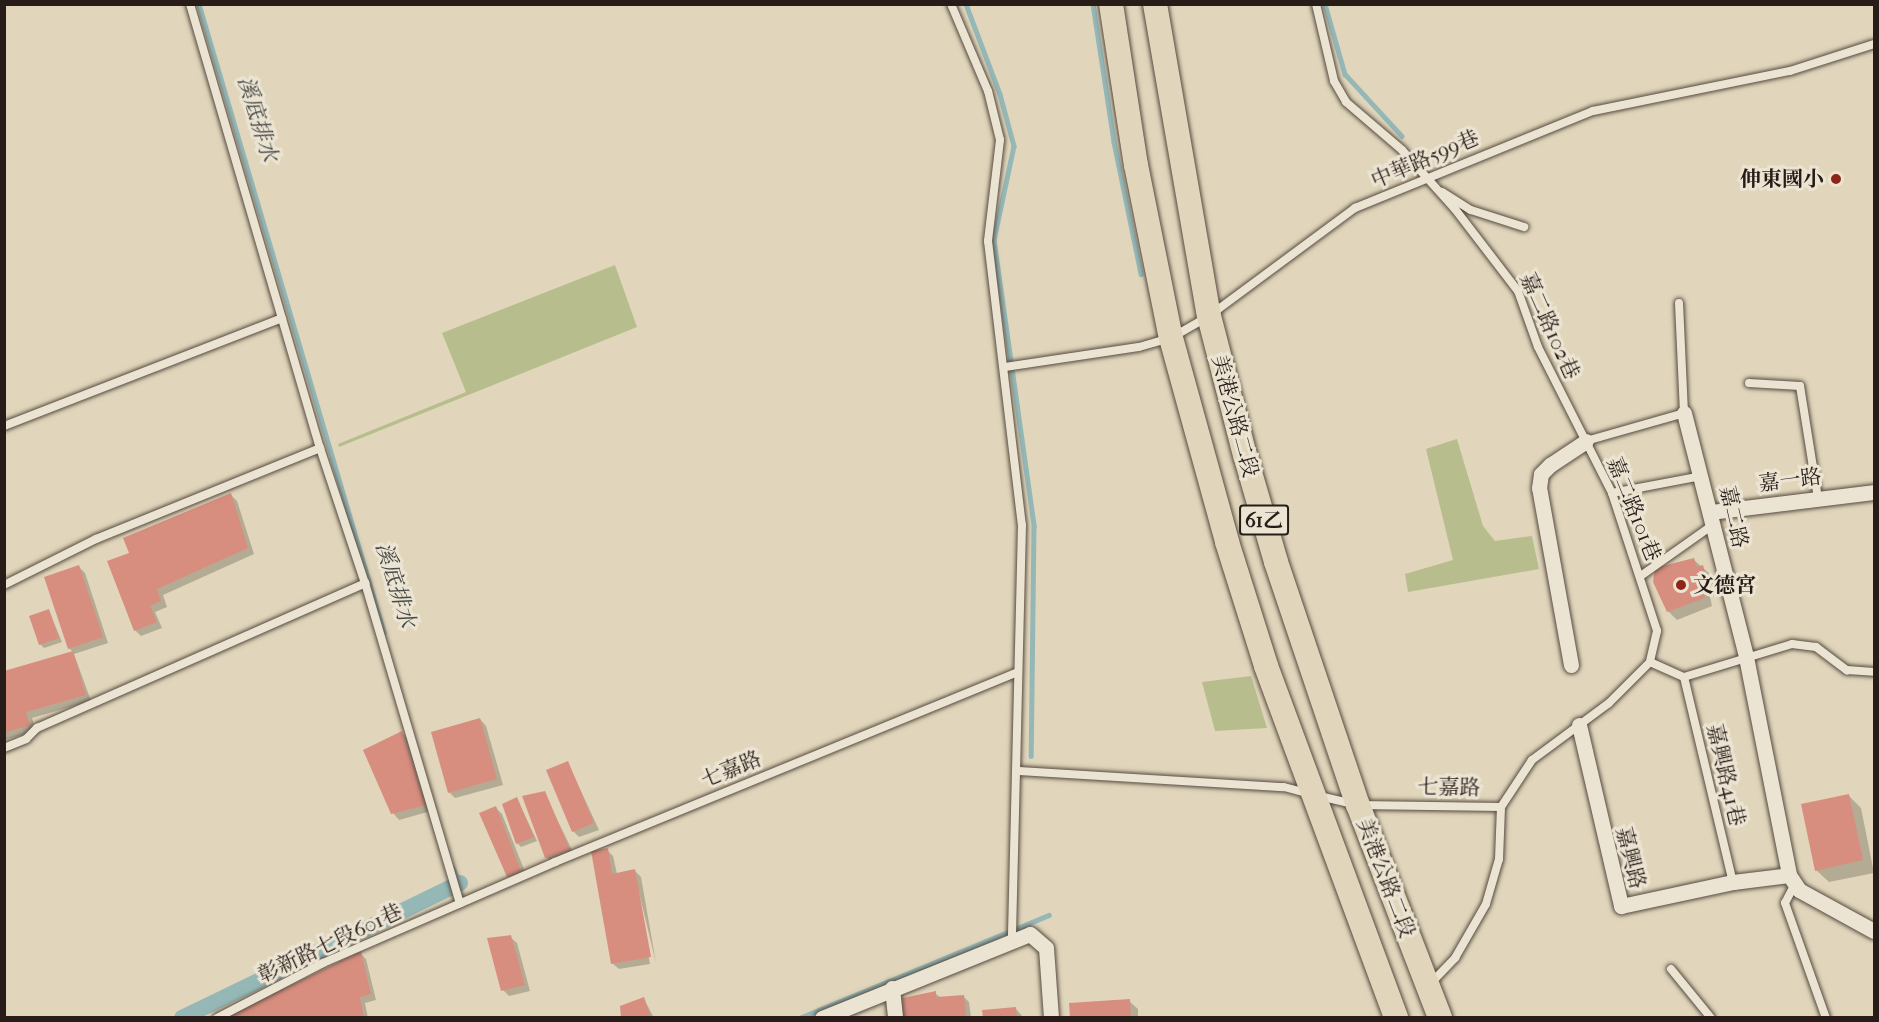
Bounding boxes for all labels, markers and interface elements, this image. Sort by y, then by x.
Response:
water label: 溪底排水 [232,73,282,165]
street label: 中華路599巷 [1367,125,1483,193]
place label: 伸東國小 [1740,166,1824,192]
marker: 伸東國小 [1829,172,1843,186]
street label: 嘉二路102巷 [1515,269,1585,383]
street label: 美港公路二段 [1207,352,1263,480]
street label: 嘉二路101巷 [1602,453,1666,565]
street label: 嘉一路 [1757,464,1823,496]
street label: 嘉二路 [1715,483,1753,551]
road number: 61乙 [1238,503,1290,537]
water label: 溪底排水 [370,539,420,631]
place label: 文德宮 [1693,572,1756,598]
marker: 文德宮 [1674,578,1688,592]
street label: 嘉興路41巷 [1702,722,1750,828]
street label: 七嘉路 [697,746,765,792]
street label: 七嘉路 [1417,774,1481,800]
street label: 美港公路二段 [1352,815,1420,941]
street label: 嘉興路 [1611,824,1651,892]
street label: 彰新路七段601巷 [254,899,406,987]

